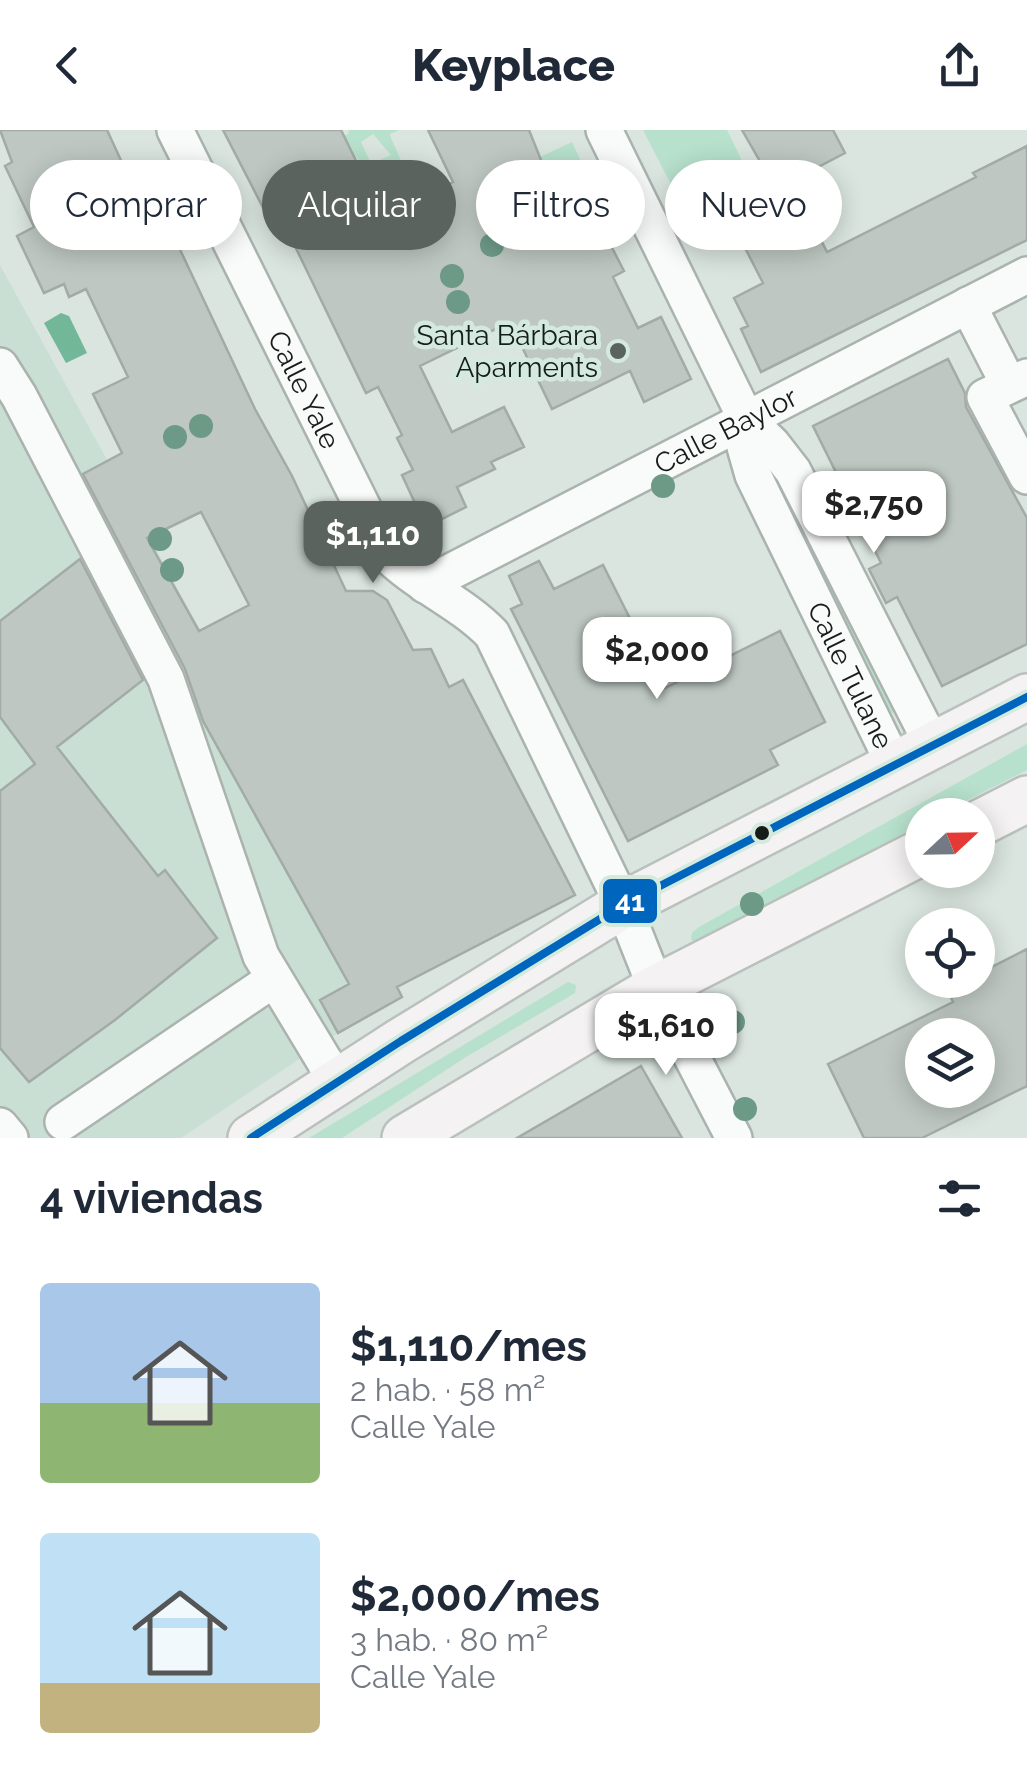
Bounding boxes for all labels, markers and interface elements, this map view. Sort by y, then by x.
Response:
icon: back [40,38,95,93]
icon: share [932,38,987,93]
text: Keyplace [412,39,615,92]
chip: Comprar [30,160,242,250]
chip: Alquilar [262,160,456,250]
chip: Filtros [476,160,645,250]
chip: Nuevo [665,160,842,250]
place label: Santa Bárbara Aparments [416,319,598,384]
street label: Calle Yale [261,325,347,454]
marker: Santa Bárbara Aparments [607,340,629,362]
street label: Calle Baylor [649,380,803,481]
pin: $2,750 [793,471,955,556]
text: $2,750 [824,485,924,522]
pin: $1,110 [292,501,454,586]
text: $1,110 [326,515,420,552]
street label: Calle Tulane [801,596,901,754]
pin: $2,000 [576,617,738,702]
text: $2,000 [605,631,709,668]
north arrow [905,798,995,888]
map controls [905,798,995,1108]
unlabelled marker [752,823,772,843]
line badge: 41 [601,877,659,925]
text: 41 [615,885,645,918]
button: locate [905,908,995,998]
pin: $1,610 [585,993,747,1078]
text: $1,610 [617,1007,715,1044]
button: layers [905,1018,995,1108]
icon: filters [932,1171,987,1226]
text: 4 viviendas [40,1174,263,1223]
text: $1,110/mes [350,1322,587,1371]
icon: home [120,1323,240,1443]
text: 2 hab. · 58 m² [350,1371,546,1408]
text: Calle Yale [350,1408,496,1445]
text: $2,000/mes [350,1572,600,1621]
icon: home [120,1573,240,1693]
text: 3 hab. · 80 m² [350,1621,548,1658]
text: Calle Yale [350,1658,496,1695]

